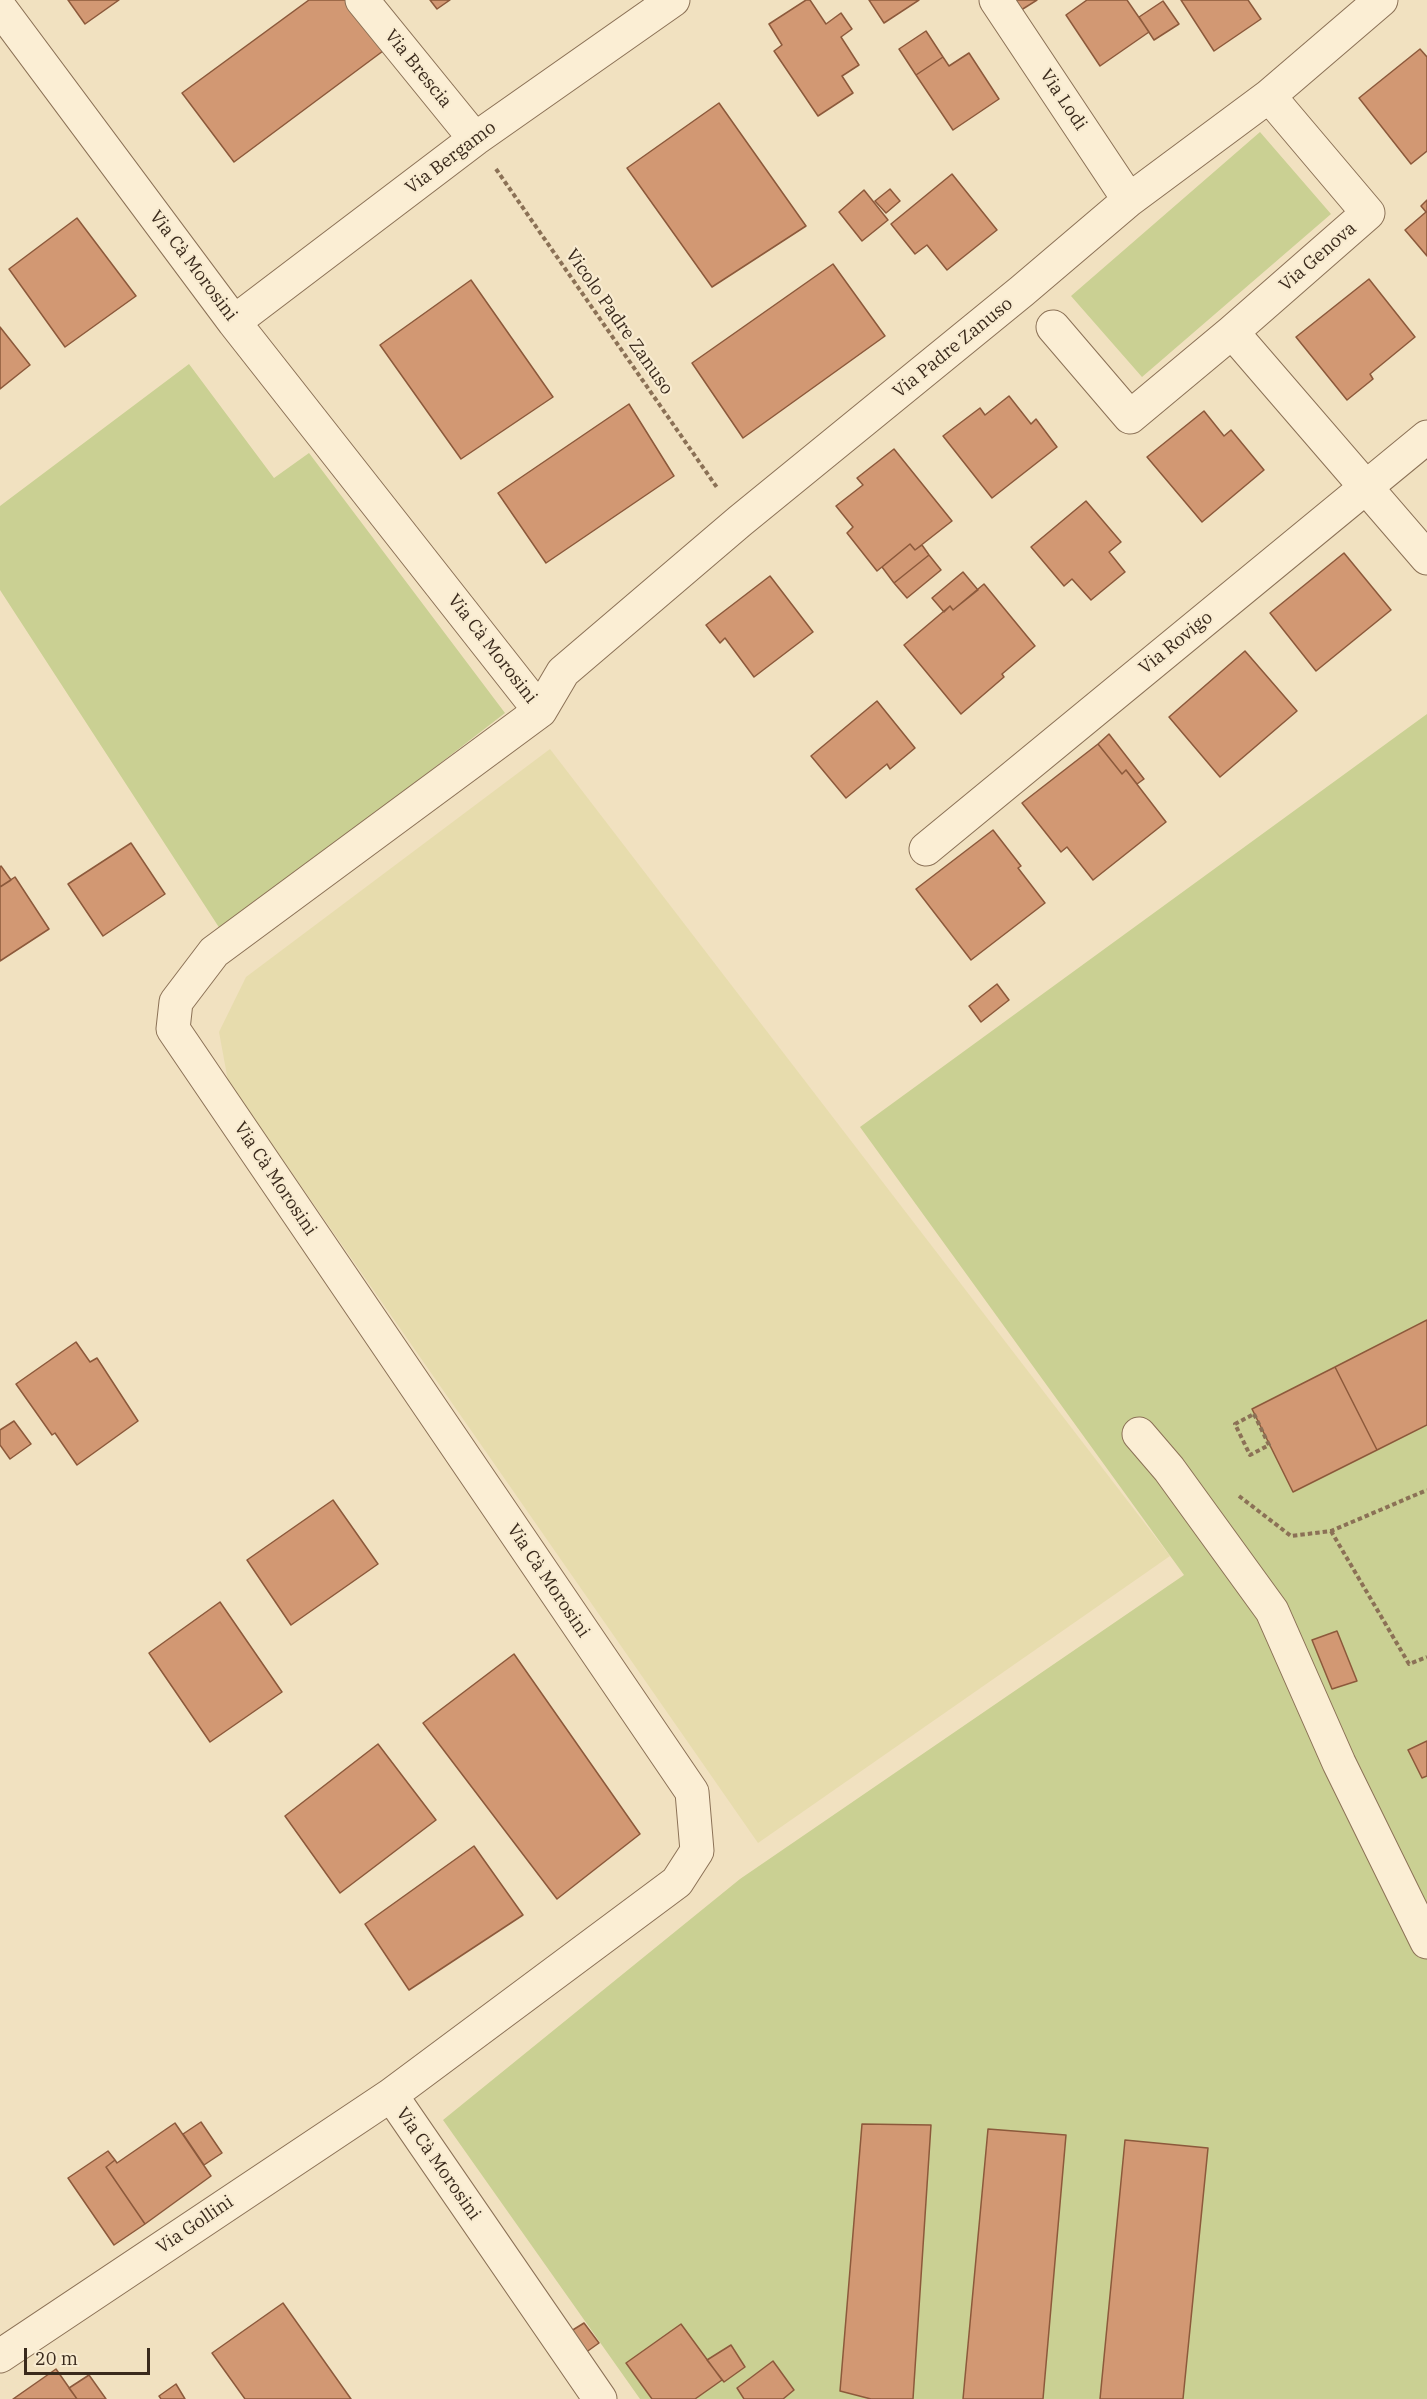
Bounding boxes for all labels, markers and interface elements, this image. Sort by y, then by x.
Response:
street label: Via Brescia [380,25,456,113]
street label: Via Lodi [1035,65,1091,135]
street label: Via Bergamo [401,117,501,199]
street label: Via Cà Morosini [145,207,241,325]
street label: Via Genova [1275,218,1361,296]
street label: Vicolo Padre Zanuso [561,245,677,399]
street label: Via Padre Zanuso [889,293,1017,403]
street label: Via Cà Morosini [443,590,541,708]
street label: Via Rovigo [1135,607,1217,679]
street label: Via Cà Morosini [229,1118,321,1240]
street label: Via Cà Morosini [502,1520,594,1642]
street label: Via Cà Morosini [391,2104,485,2224]
street label: Via Gollini [152,2191,238,2259]
scale bar [27,2336,153,2374]
text: 20 m [35,2347,78,2370]

